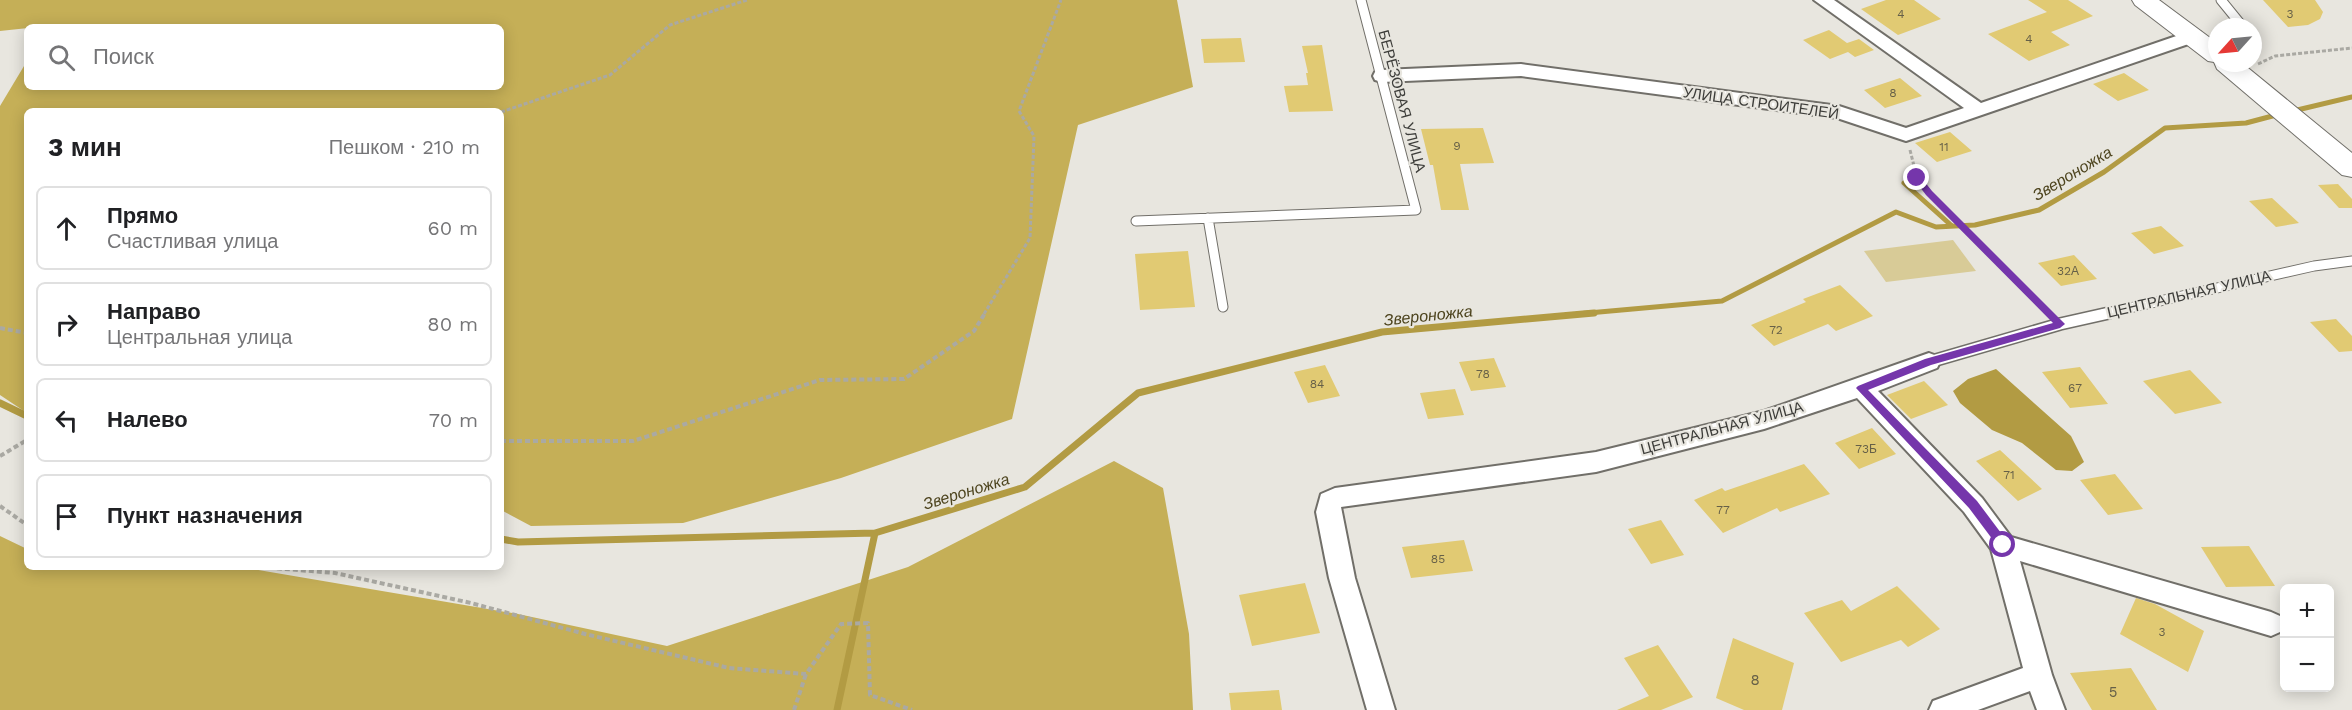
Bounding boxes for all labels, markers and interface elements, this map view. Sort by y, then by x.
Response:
house number: 4 [1897,7,1905,21]
house number: 3 [2287,7,2294,21]
north arrow [2208,18,2262,72]
search box [24,24,504,90]
street label: БЕРЁЗОВАЯ УЛИЦА [1374,28,1430,174]
house number: 4 [2025,32,2033,46]
icon: search [45,41,78,74]
text: Поиск [93,44,154,69]
street label: УЛИЦА СТРОИТЕЛЕЙ [1682,83,1840,123]
house number: 8 [1889,86,1897,100]
text: 3 мин [48,132,122,162]
text: Пешком · 210 m [329,135,480,159]
house number: 9 [1453,139,1461,153]
house number: 11 [1939,140,1949,154]
water label: Звероножка [2029,142,2116,205]
route end [1903,164,1929,190]
text: Прямо [107,203,178,228]
icon: ahead [50,212,83,245]
text: 60 m [428,216,478,240]
text: Счастливая улица [107,229,278,253]
house number: 32А [2057,264,2079,278]
street label: ЦЕНТРАЛЬНАЯ УЛИЦА [2105,266,2273,322]
text: Направо [107,299,201,324]
water label: Звероножка [1383,301,1474,330]
icon: right [50,308,83,341]
text: 80 m [427,312,478,336]
house number: 72 [1769,323,1783,337]
text: Центральная улица [107,325,292,349]
house number: 78 [1476,367,1490,381]
house number: 84 [1310,377,1324,391]
house number: 67 [2068,381,2082,395]
street label: ЦЕНТРАЛЬНАЯ УЛИЦА [1639,398,1805,458]
icon: left [50,404,83,437]
text: Налево [107,407,188,432]
text: 70 m [429,408,478,432]
house number: 73Б [1855,442,1877,456]
house number: 71 [2003,468,2015,482]
water label: Звероножка [921,469,1012,514]
icon: arrive [50,500,83,533]
text: Пункт назначения [107,503,303,528]
house number: 77 [1716,503,1730,517]
route start [1989,531,2015,557]
house number: 85 [1431,552,1445,566]
map controls [2280,584,2334,692]
button: + [2280,584,2334,638]
house number: 3 [2159,625,2166,639]
button: − [2280,638,2334,692]
house number: 8 [1750,671,1760,689]
house number: 5 [2109,683,2117,701]

